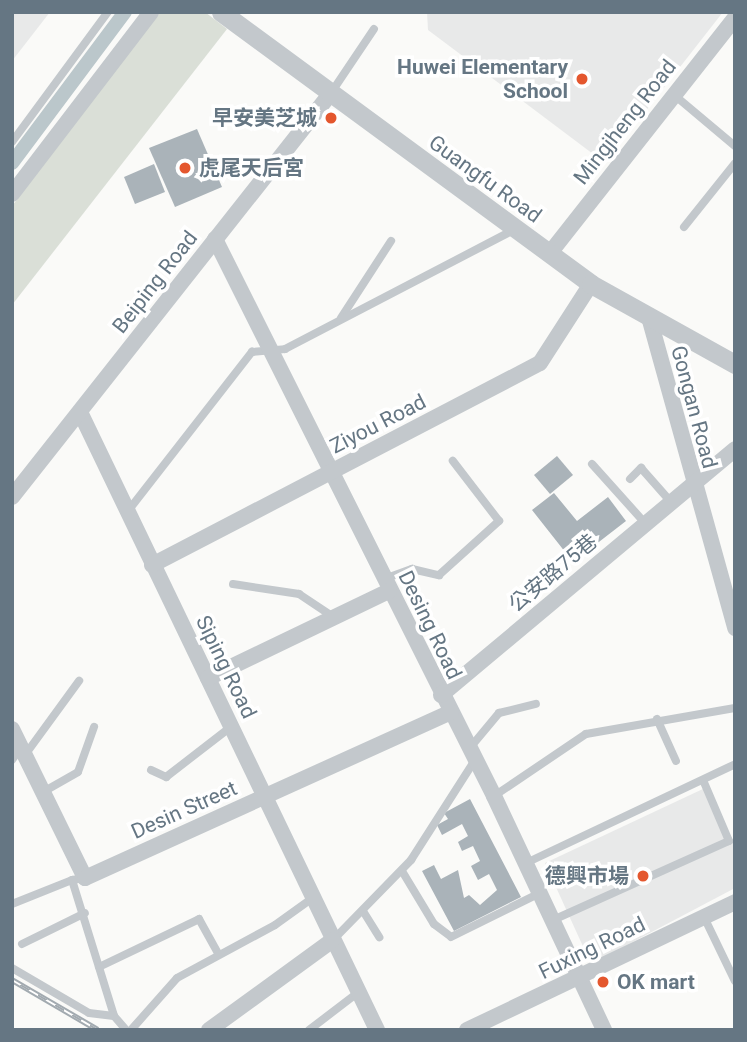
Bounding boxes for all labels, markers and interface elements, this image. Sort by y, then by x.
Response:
place label: Huwei Elementary School [397,54,568,104]
street label: Mingjheng Road [568,55,682,189]
marker: Huwei Elementary School [574,71,590,87]
place label: 早安美芝城 [212,105,317,131]
marker: 早安美芝城 [323,110,339,126]
street label: Guangfu Road [424,130,546,228]
place label: 虎尾天后宮 [199,155,304,181]
marker: 虎尾天后宮 [177,160,193,176]
street label: Beiping Road [107,226,203,338]
street label: Gongan Road [666,343,722,471]
street label: Ziyou Road [326,389,430,459]
street label: 公安路75巷 [504,529,602,617]
street label: Desing Road [393,567,467,683]
street label: Siping Road [190,611,262,723]
street label: Desin Street [127,775,241,845]
place label: 德興市場 [545,863,629,889]
marker: 德興市場 [635,868,651,884]
street label: Fuxing Road [535,911,649,985]
place label: OK mart [617,969,695,995]
marker: OK mart [595,974,611,990]

